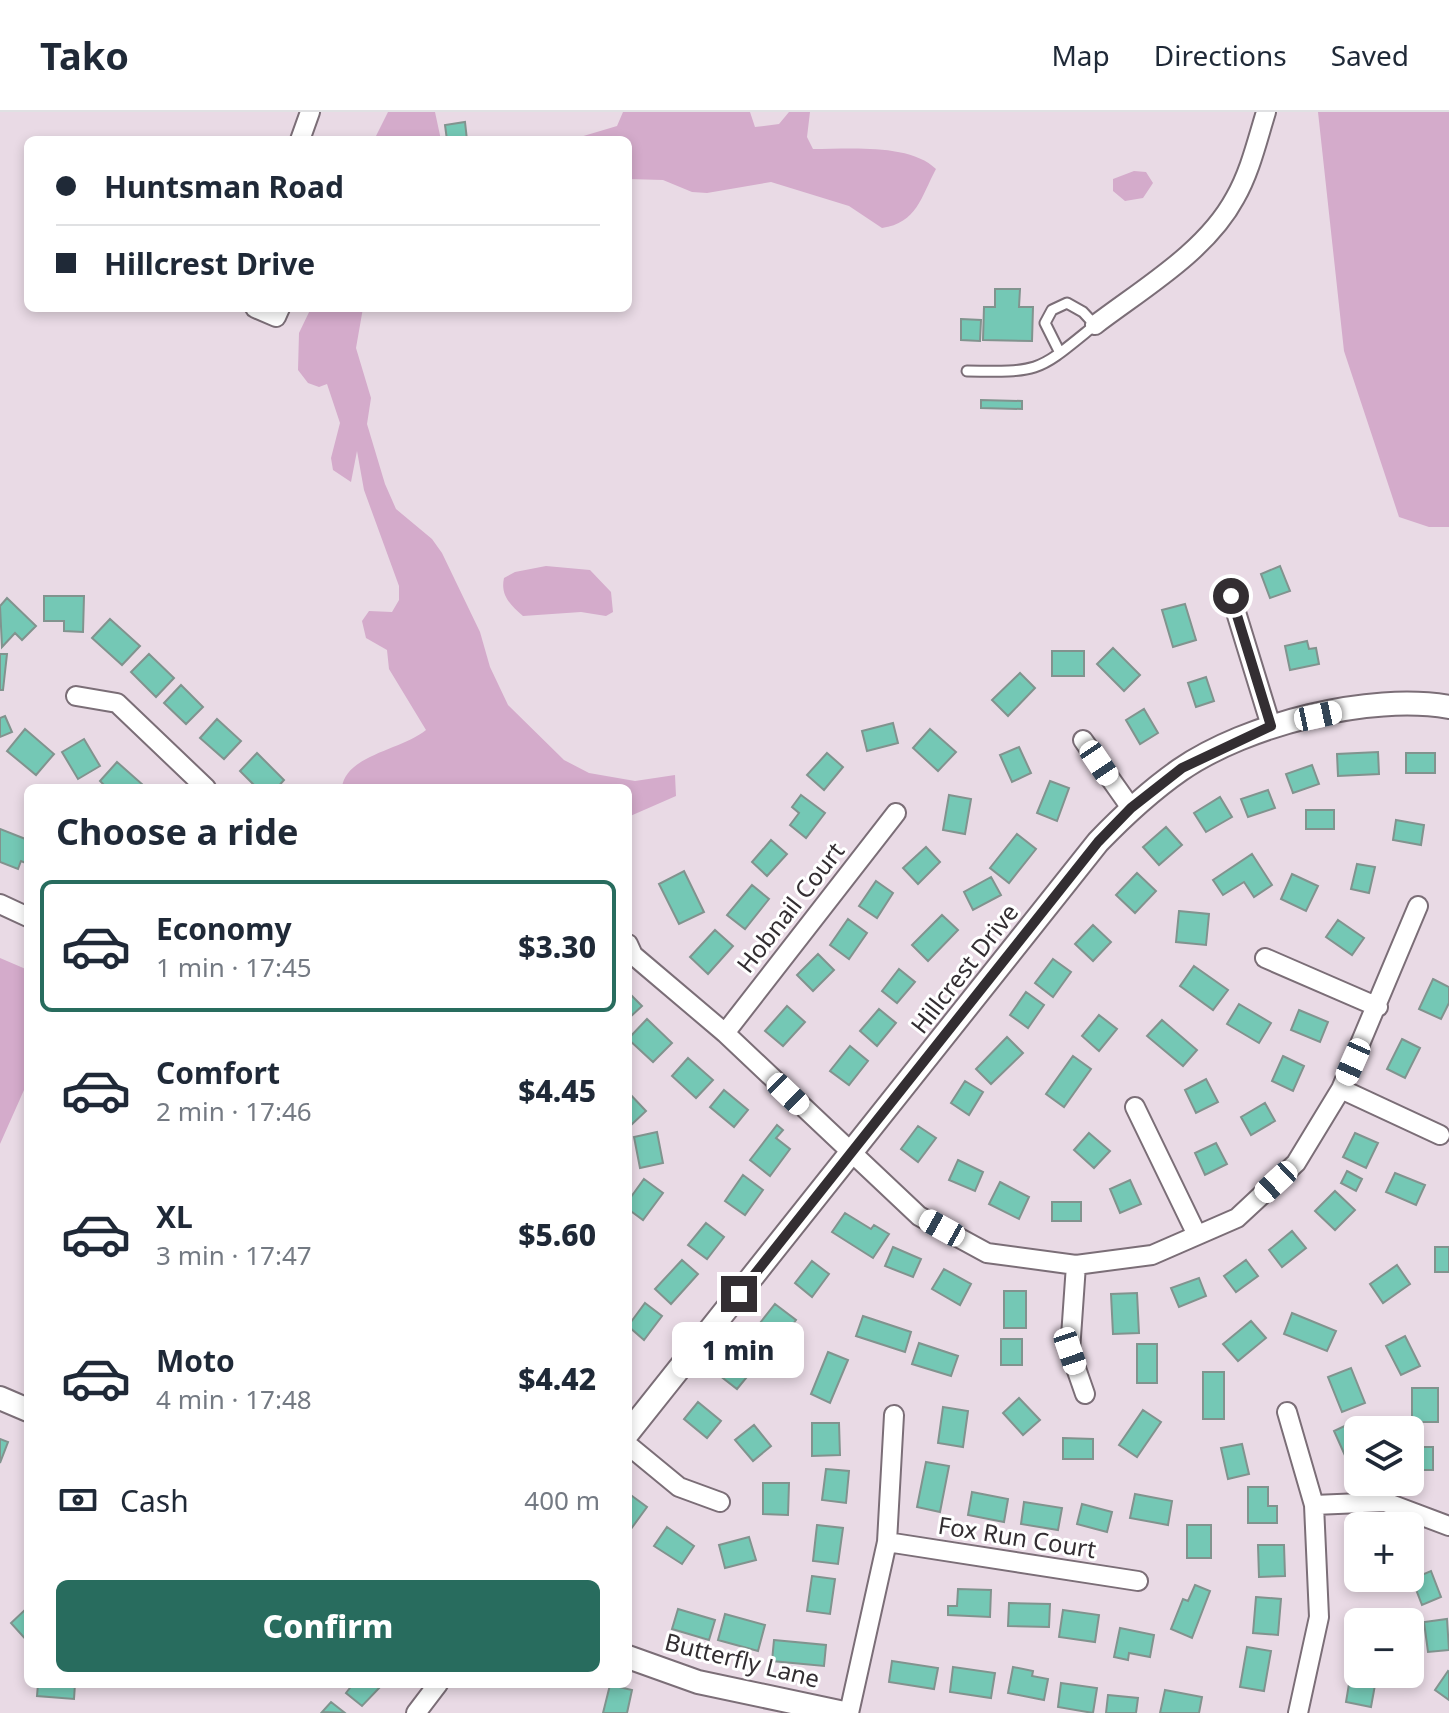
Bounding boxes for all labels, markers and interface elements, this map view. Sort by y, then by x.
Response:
text: Tako [40,29,129,81]
text: Map [1051,36,1110,74]
text: Directions [1154,36,1287,74]
text: Saved [1331,36,1409,74]
text: Huntsman Road [104,166,344,207]
text: Hillcrest Drive [104,243,315,284]
route start [1213,578,1249,614]
car [1292,699,1344,733]
car [1076,736,1122,790]
text: Choose a ride [56,807,298,856]
street label: Hobnail Court [728,835,851,979]
street label: Hillcrest Drive [903,896,1025,1040]
text: Economy [156,908,292,949]
icon: car [60,910,132,982]
text: $3.30 [518,926,596,967]
text: 1 min · 17:45 [156,949,312,985]
car [1332,1035,1374,1089]
text: Comfort [156,1052,280,1093]
icon: car [60,1054,132,1126]
car [762,1069,814,1119]
text: $4.45 [518,1070,596,1111]
text: 2 min · 17:46 [156,1093,312,1129]
car [1250,1157,1302,1207]
text: XL [156,1196,193,1237]
icon: car [60,1198,132,1270]
car [915,1206,969,1250]
text: $5.60 [518,1214,596,1255]
text: 3 min · 17:47 [156,1237,312,1273]
route end [721,1276,757,1312]
callout: 1 min [673,1322,805,1378]
car [1051,1324,1089,1378]
text: 1 min [702,1332,774,1368]
text: Moto [156,1340,235,1381]
icon: car [60,1342,132,1414]
text: $4.42 [518,1358,596,1399]
text: 4 min · 17:48 [156,1381,312,1417]
map controls [1344,1416,1424,1688]
button: layers [1344,1416,1424,1496]
icon: cash [56,1478,100,1522]
text: Cash [120,1480,189,1521]
text: 400 m [524,1482,600,1518]
street label: Fox Run Court [936,1508,1099,1565]
button: + [1344,1512,1424,1592]
button: Confirm [56,1580,600,1672]
button: − [1344,1608,1424,1688]
street label: Butterfly Lane [661,1624,823,1695]

